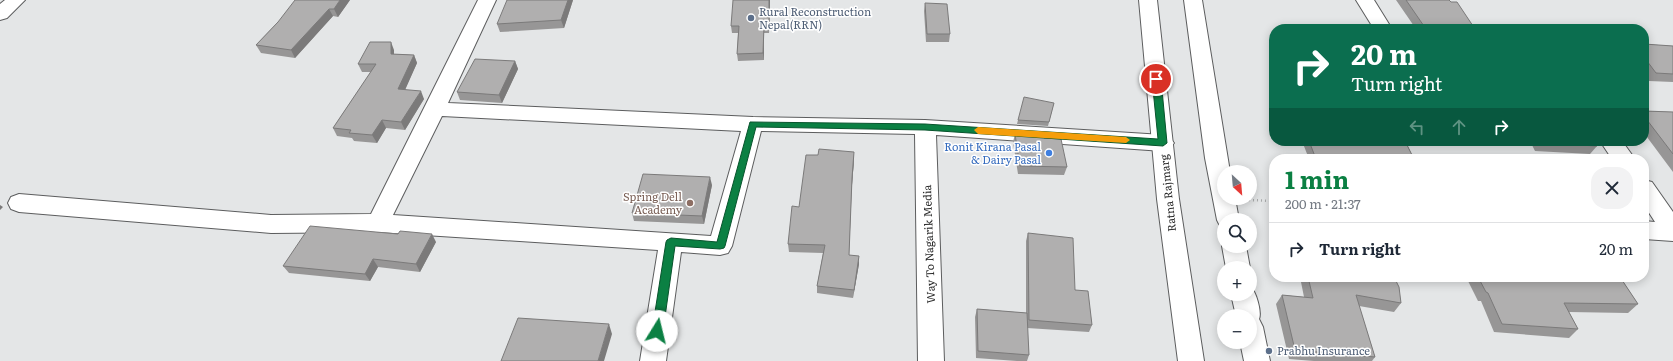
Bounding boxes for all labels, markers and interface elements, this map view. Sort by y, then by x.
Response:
place label: Rural Reconstruction Nepal(RRN) [759,3,871,32]
marker: Rural Reconstruction Nepal(RRN) [746,13,756,23]
text: 20 m [1351,32,1417,74]
icon: right [1285,40,1337,92]
pin [1139,62,1173,96]
icon: arrive [1145,68,1167,90]
text: Turn right [1351,70,1442,97]
icon: left [1406,116,1428,138]
icon: ahead [1448,116,1470,138]
icon: right [1490,116,1512,138]
place label: Ronit Kirana Pasal & Dairy Pasal [944,138,1041,167]
marker: Ronit Kirana Pasal & Dairy Pasal [1044,148,1054,158]
street label: Ratna Rajmarg [1155,153,1179,233]
text: 1 min [1285,161,1349,196]
north arrow [1217,165,1257,205]
map controls [1217,165,1257,349]
button: close [1591,167,1633,209]
street label: Way To Nagarik Media [918,184,938,304]
place label: Spring Dell Academy [623,188,683,217]
text: 200 m · 21:37 [1285,194,1361,213]
marker: Spring Dell Academy [685,198,695,208]
button: search [1217,213,1257,253]
text: Turn right [1319,237,1401,260]
text: 20 m [1599,237,1633,260]
icon: right [1285,238,1307,260]
button: + [1217,261,1257,301]
button: − [1217,309,1257,349]
position arrow [636,310,678,352]
place label: Prabhu Insurance [1277,342,1370,358]
marker: Prabhu Insurance [1264,346,1274,356]

